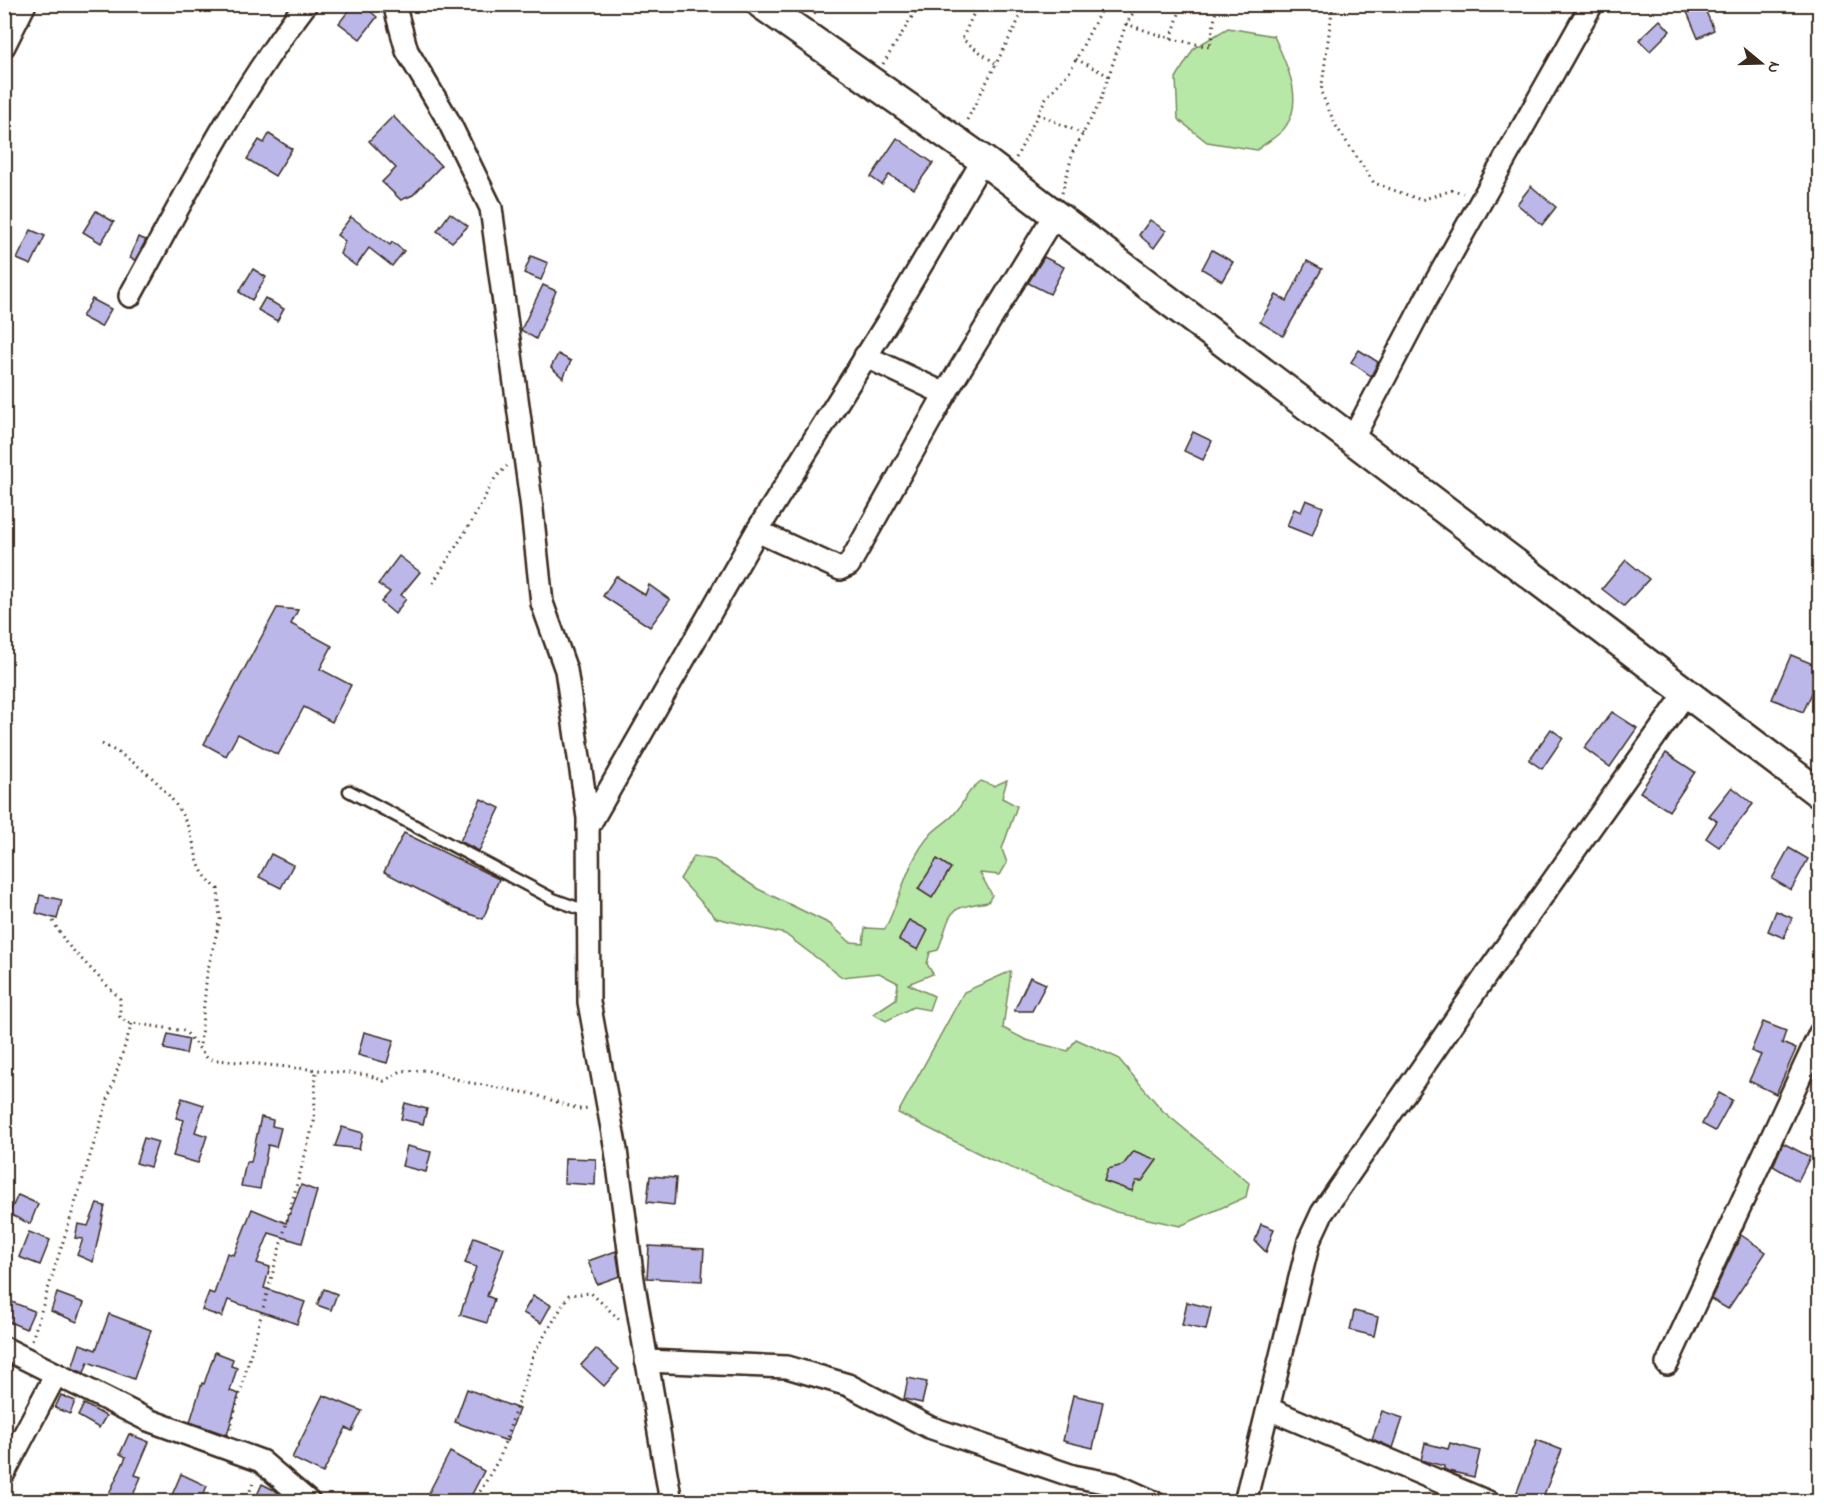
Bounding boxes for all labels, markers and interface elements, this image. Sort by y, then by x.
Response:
north arrow [1731,33,1791,93]
text: N [1760,58,1786,76]

